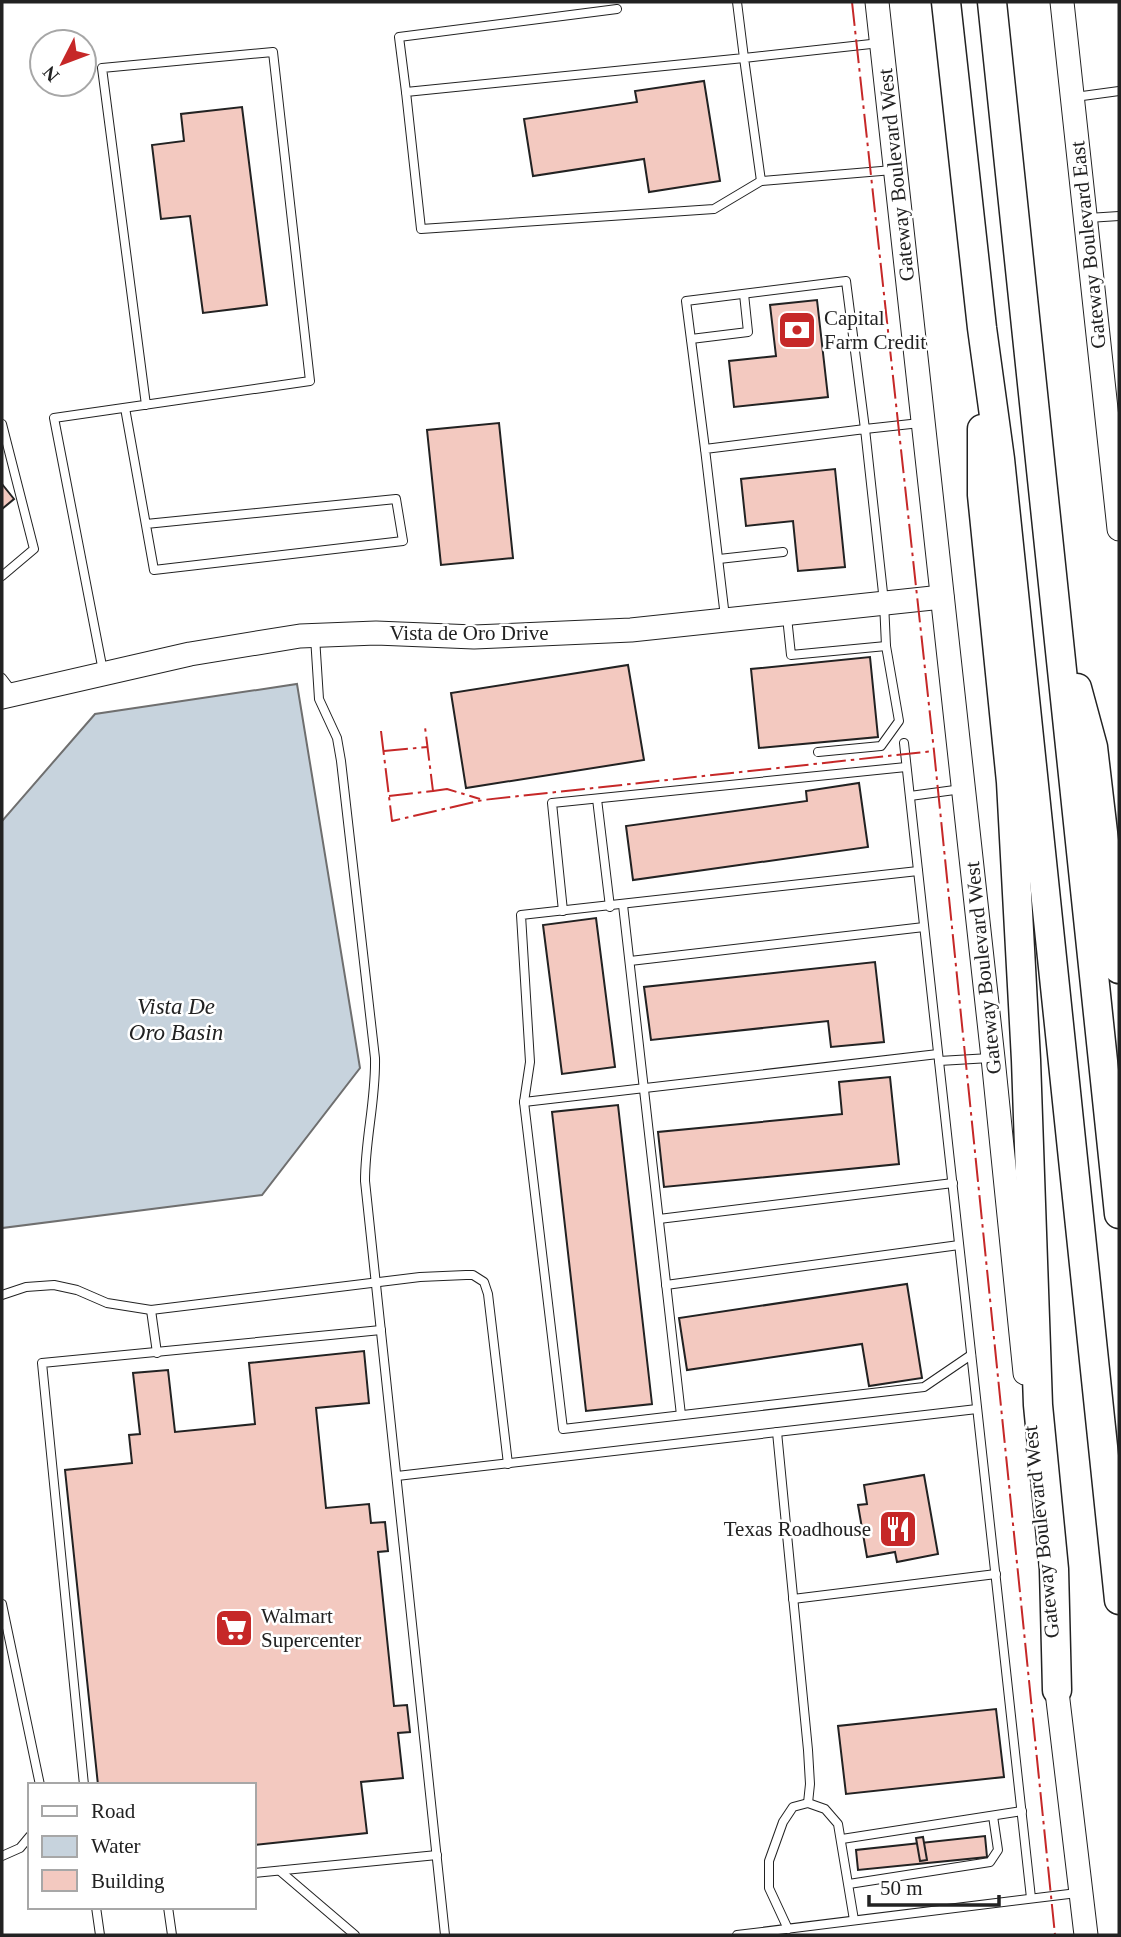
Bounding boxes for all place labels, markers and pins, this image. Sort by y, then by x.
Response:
place label: Capital Farm Credit [824,306,926,354]
bank icon: Capital Farm Credit [776,309,818,351]
restaurant icon: Texas Roadhouse [877,1508,919,1550]
place label: Texas Roadhouse [724,1517,871,1541]
place label: Walmart Supercenter [261,1604,361,1652]
supermarket icon: Walmart Supercenter [213,1607,255,1649]

